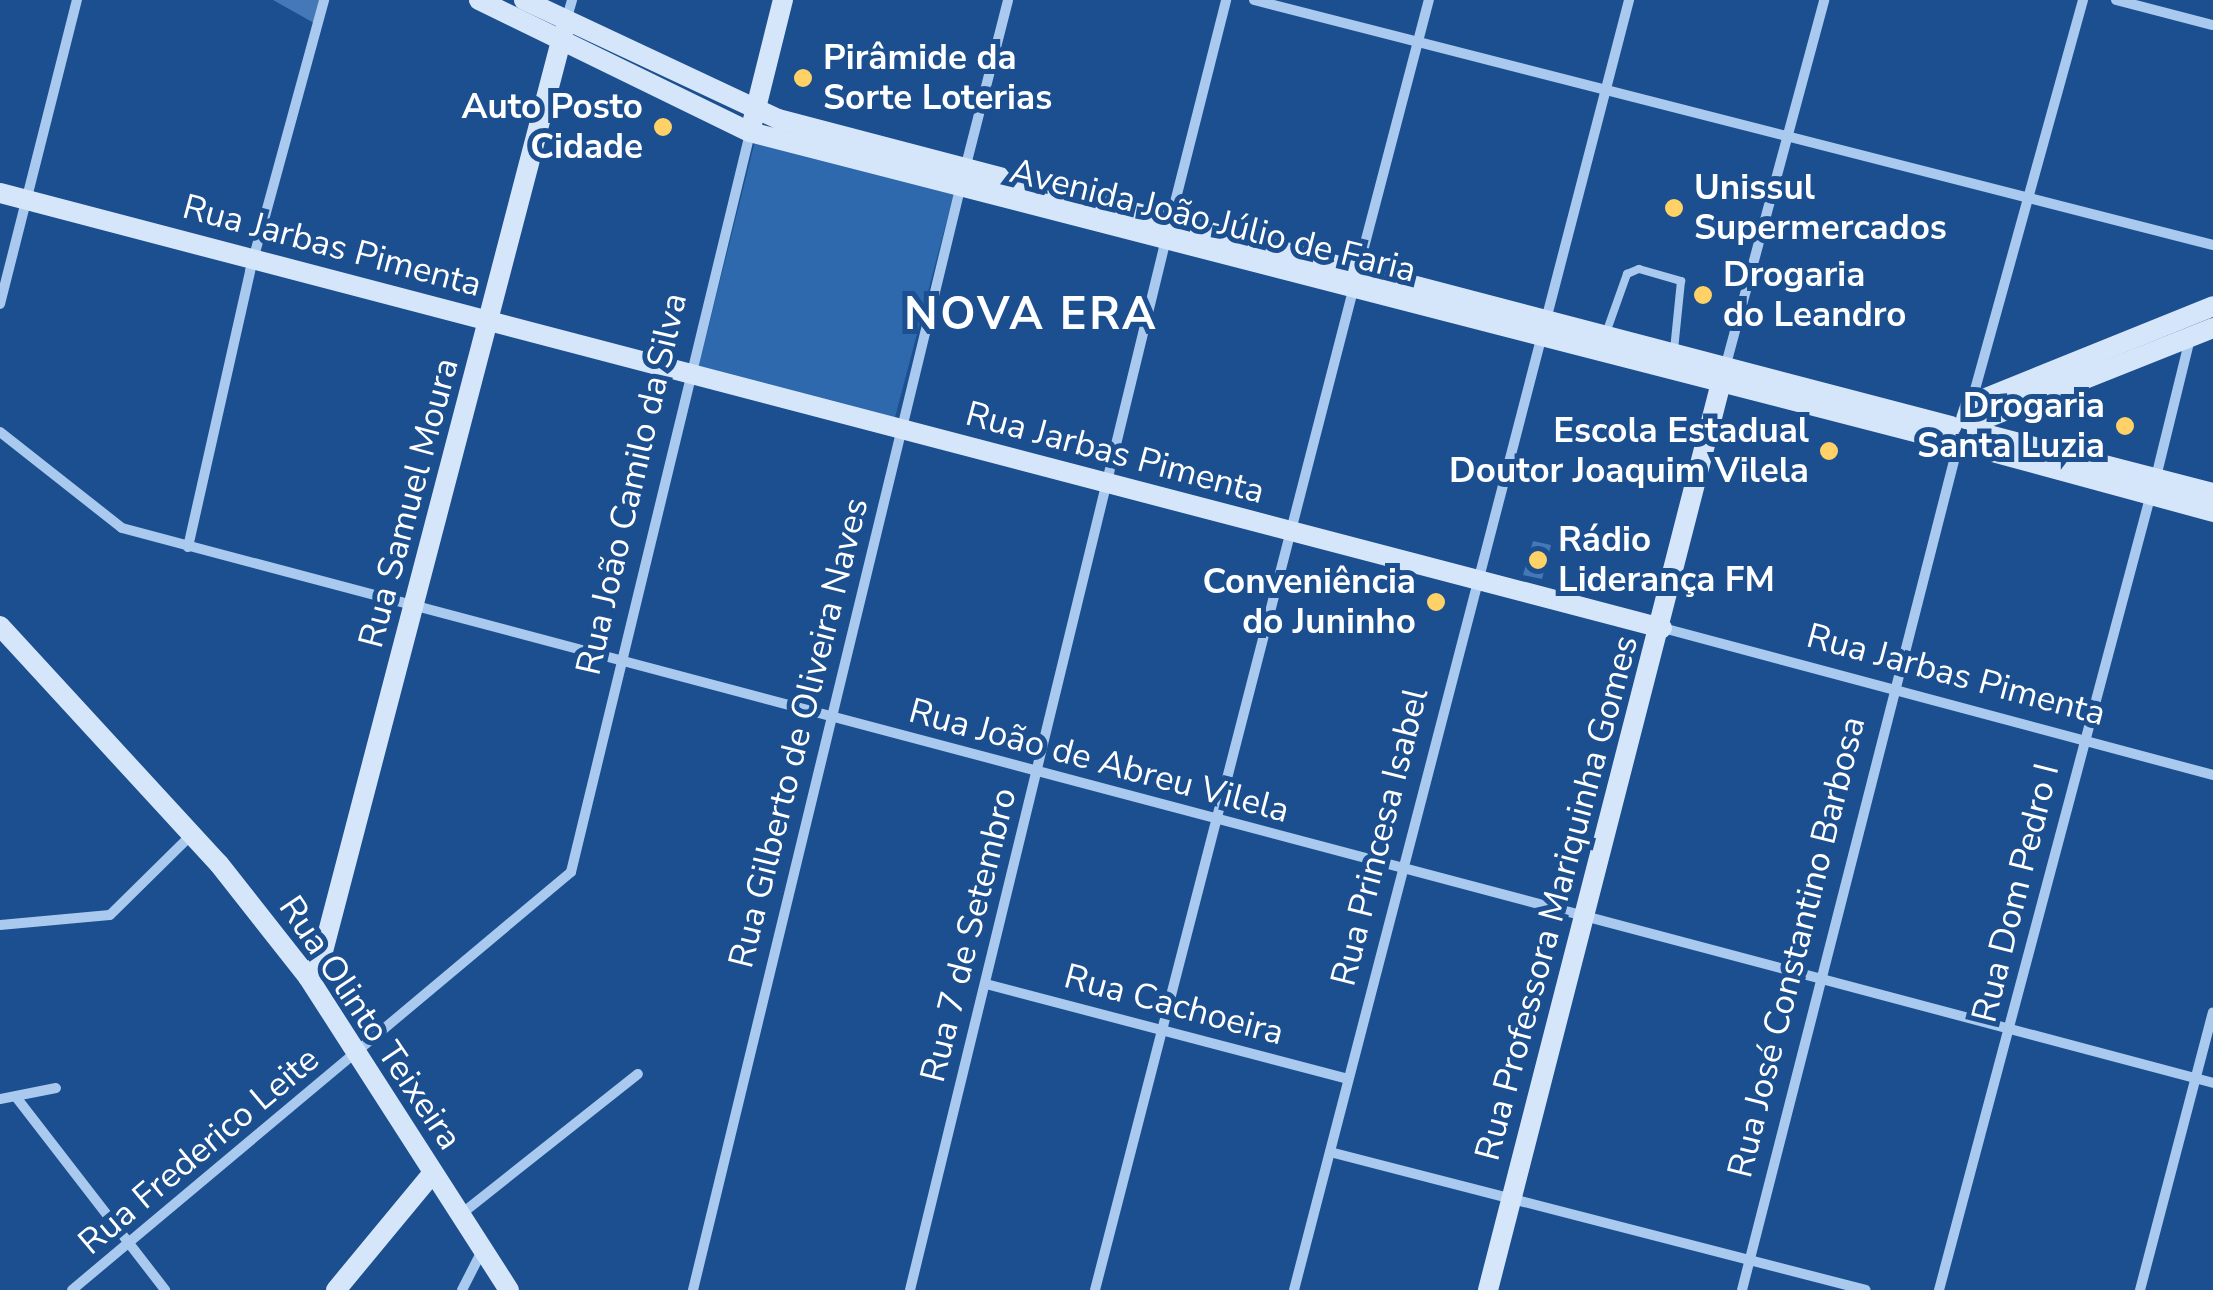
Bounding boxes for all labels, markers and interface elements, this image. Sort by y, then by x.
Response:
place label: Pirâmide da Sorte Loterias [823,37,1052,119]
marker: Pirâmide da Sorte Loterias [792,67,814,89]
place label: Auto Posto Cidade [461,86,643,168]
marker: Auto Posto Cidade [652,116,674,138]
street label: Avenida João Júlio de Faria [1006,150,1420,292]
place label: Unissul Supermercados [1694,167,1947,249]
street label: Rua Jarbas Pimenta [178,186,486,306]
marker: Unissul Supermercados [1663,197,1685,219]
place label: Drogaria do Leandro [1723,254,1906,336]
marker: Drogaria do Leandro [1692,284,1714,306]
district label: NOVA ERA [904,288,1158,342]
street label: Rua João Camilo da Silva [568,289,696,679]
street label: Rua Samuel Moura [350,354,468,652]
place label: Drogaria Santa Luzia [1917,385,2105,467]
street label: Rua Jarbas Pimenta [961,393,1269,513]
place label: Escola Estadual Doutor Joaquim Vilela [1449,410,1809,492]
marker: Drogaria Santa Luzia [2114,415,2136,437]
marker: Escola Estadual Doutor Joaquim Vilela [1818,440,1840,462]
street label: Rua Gilberto de Oliveira Naves [720,494,878,972]
place label: Rádio Liderança FM [1558,519,1775,601]
marker: Rádio Liderança FM [1527,549,1549,571]
place label: Conveniência do Juninho [1203,561,1416,643]
marker: Conveniência do Juninho [1425,591,1447,613]
street label: Rua Jarbas Pimenta [1802,615,2110,735]
street label: Rua Professora Mariquinha Gomes [1467,631,1647,1165]
street label: Rua Princesa Isabel [1323,684,1437,990]
street label: Rua João de Abreu Vilela [904,690,1294,832]
street label: Rua José Constantino Barbosa [1719,712,1875,1182]
street label: Rua Dom Pedro I [1964,759,2068,1027]
street label: Rua 7 de Setembro [912,784,1026,1086]
street label: Rua Olinto Teixeira [270,888,470,1158]
street label: Rua Cachoeira [1060,956,1288,1054]
street label: Rua Frederico Leite [70,1038,328,1264]

